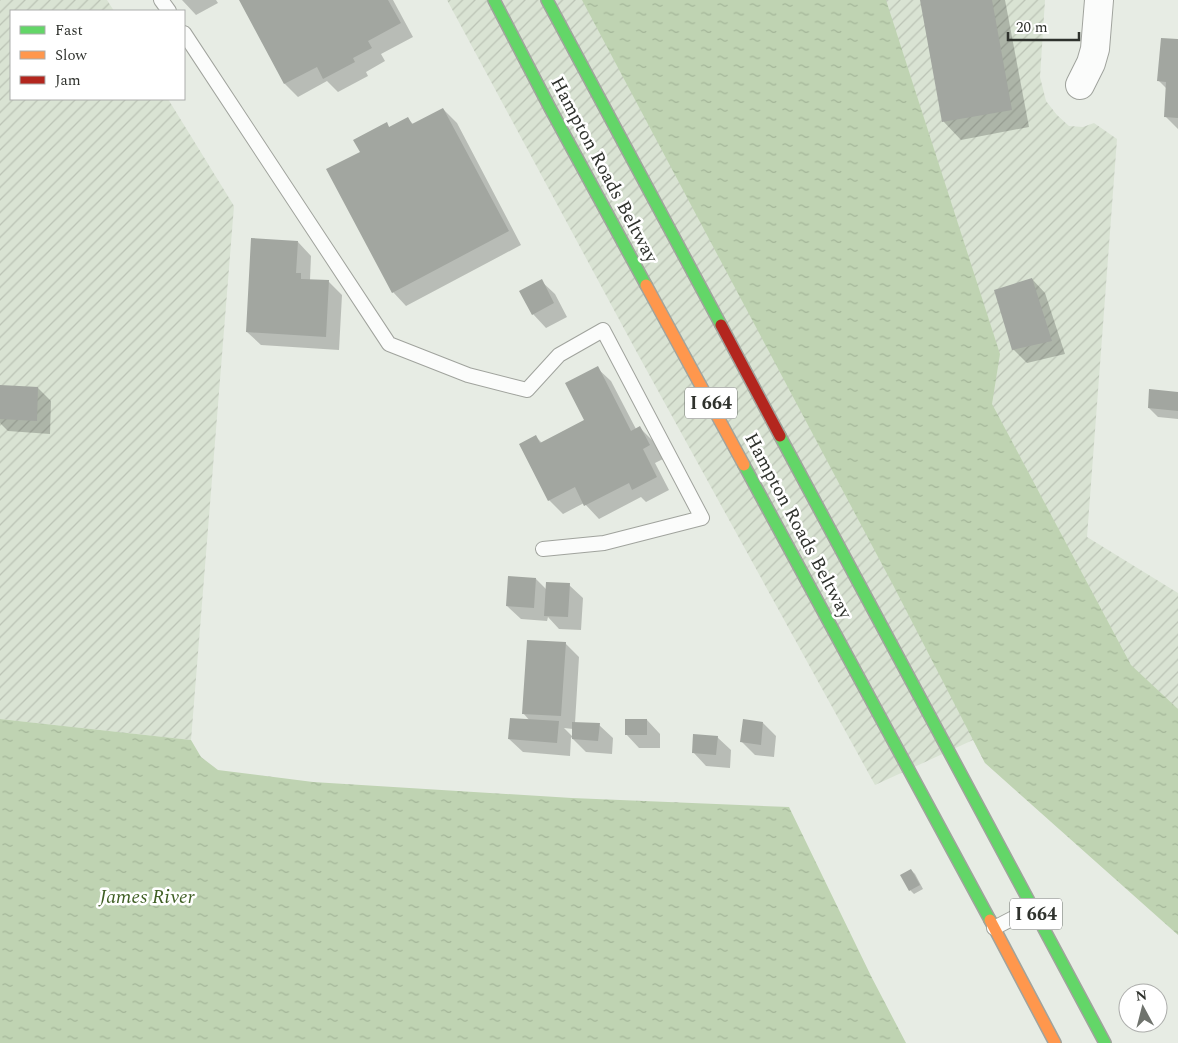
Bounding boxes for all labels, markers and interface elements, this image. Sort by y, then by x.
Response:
legend [10,10,185,100]
scale bar [1008,10,1079,42]
text: 20 m [1016,16,1048,39]
text: Fast [55,19,83,42]
text: Slow [55,44,87,67]
text: Jam [55,69,81,92]
street label: Hampton Roads Beltway [543,72,666,269]
road number: I 664 [685,388,737,418]
street label: Hampton Roads Beltway [737,428,860,625]
water label: James River [97,882,196,912]
road number: I 664 [1010,899,1062,930]
north arrow [1118,983,1168,1033]
text: N [1135,984,1148,1007]

